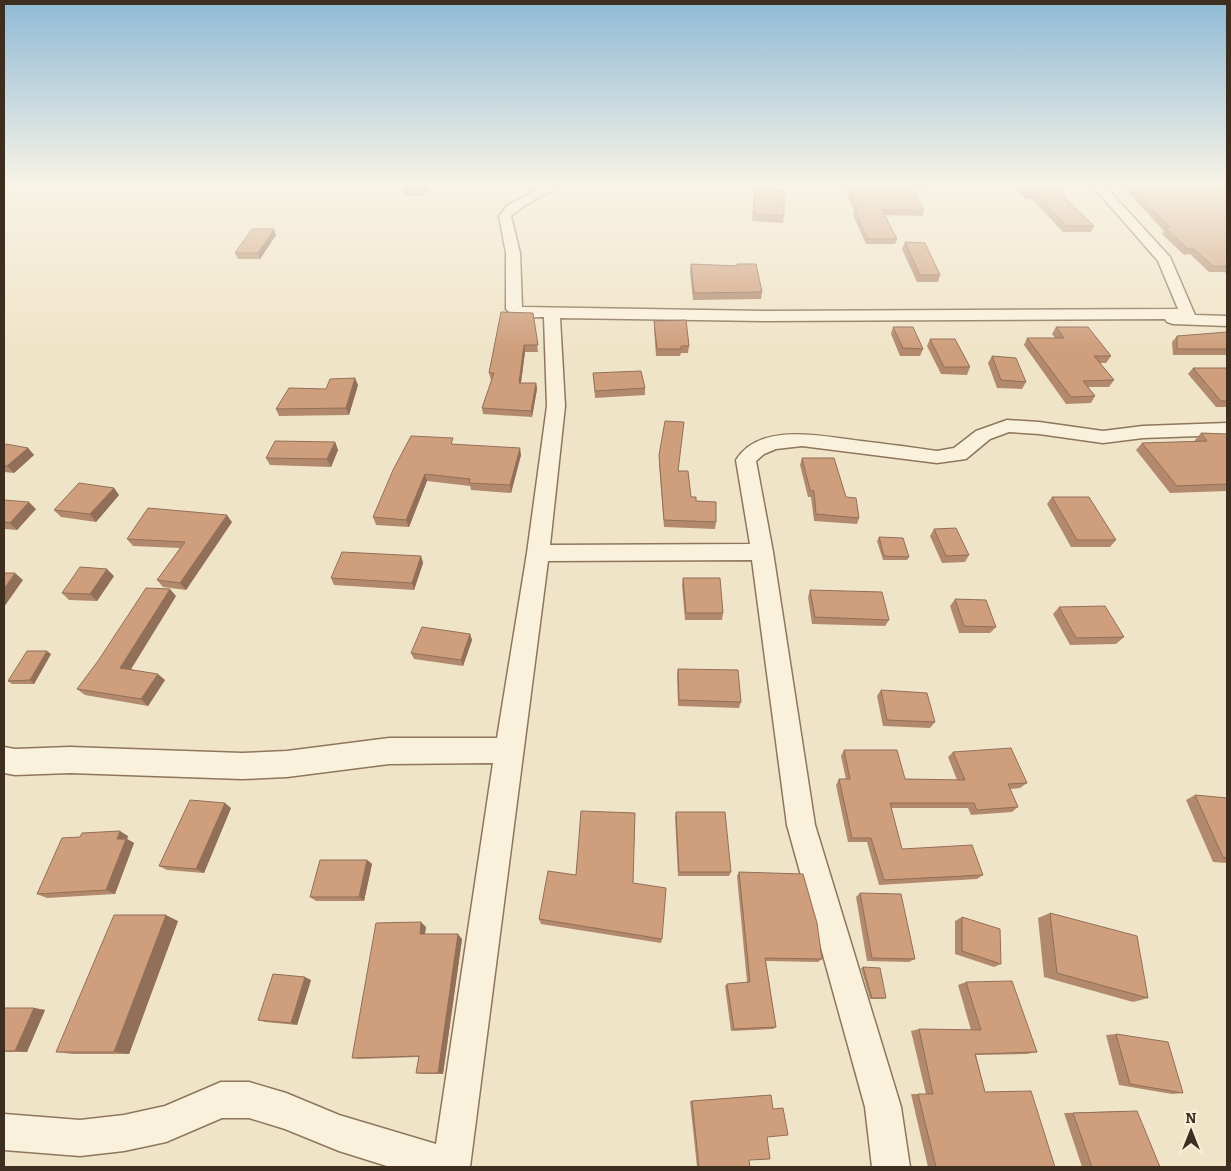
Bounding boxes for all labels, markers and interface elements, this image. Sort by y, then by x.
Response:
north arrow [1166,1106,1216,1156]
text: N [1186,1110,1197,1127]

